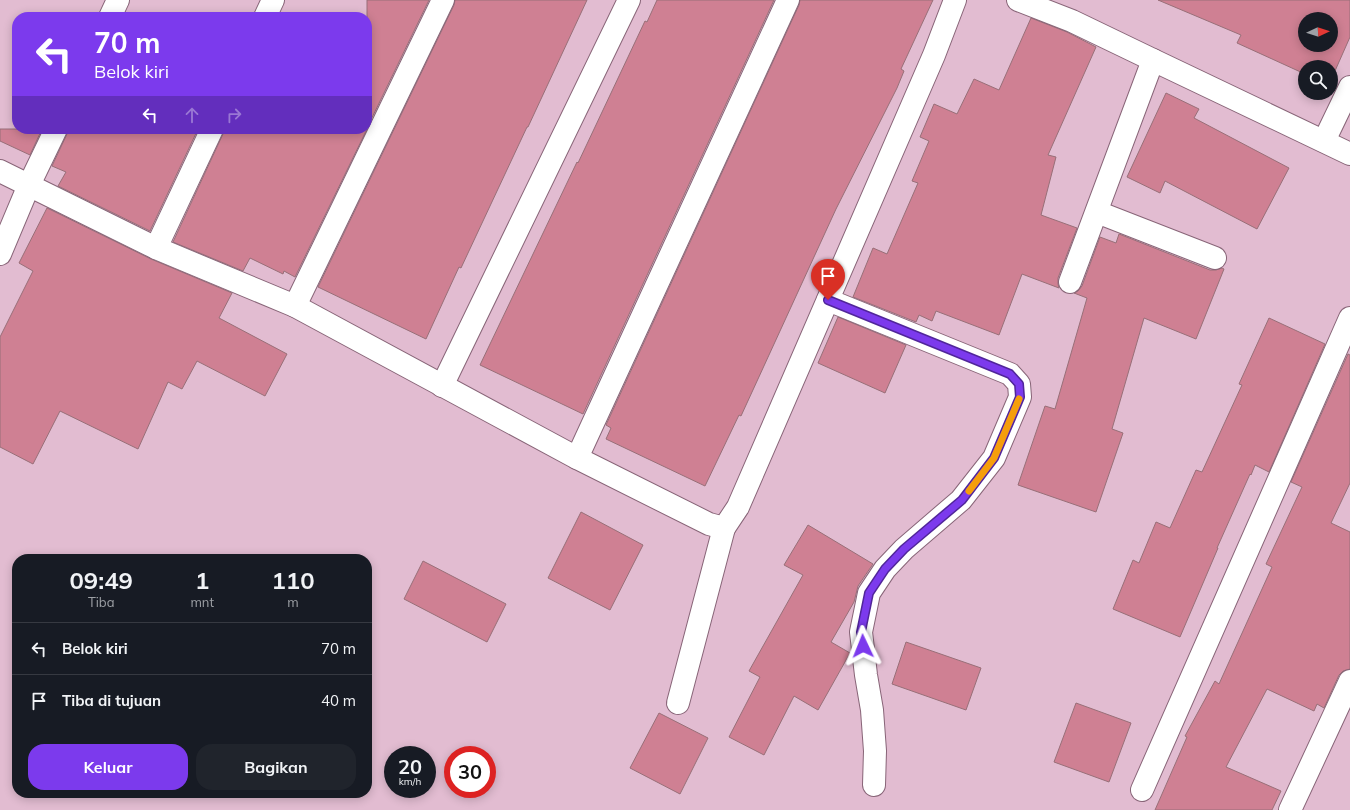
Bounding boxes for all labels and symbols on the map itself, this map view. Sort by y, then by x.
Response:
north arrow [1298,12,1338,52]
pin [811,259,845,300]
position arrow [842,625,884,667]
speed limit sign: 30 [444,746,496,798]

